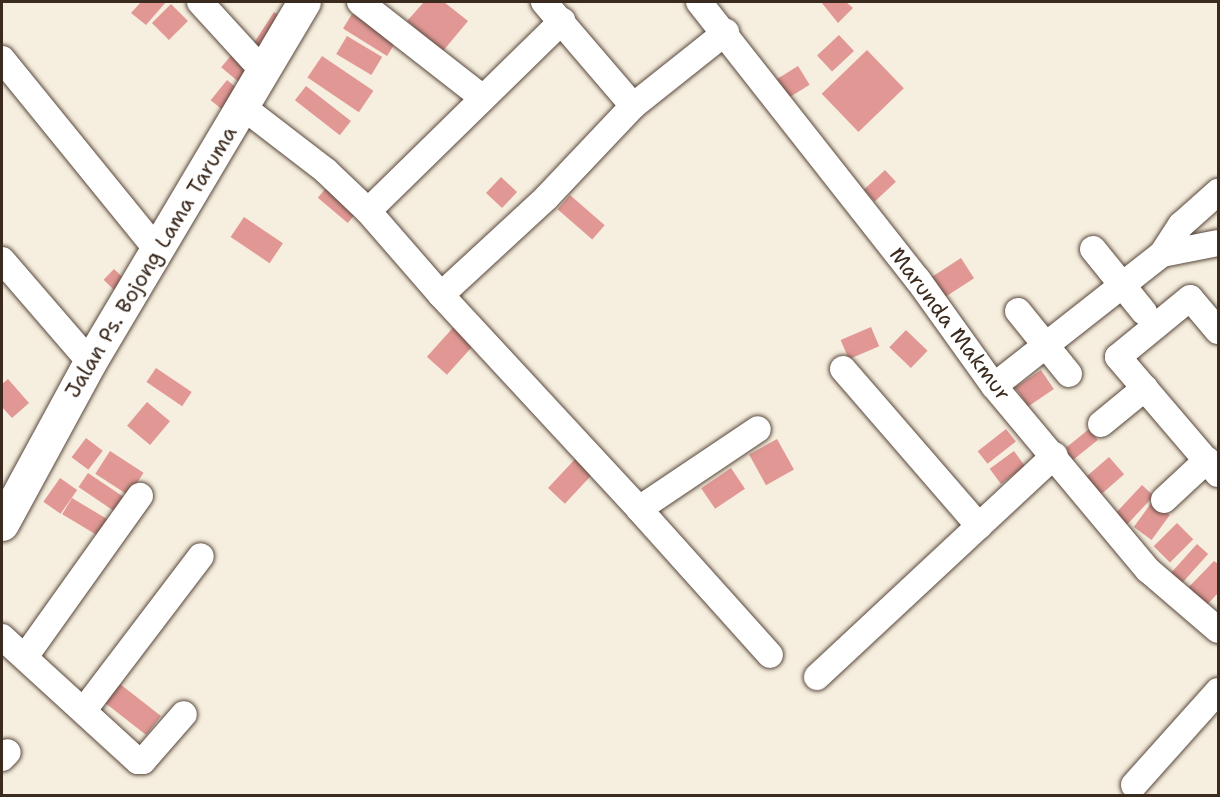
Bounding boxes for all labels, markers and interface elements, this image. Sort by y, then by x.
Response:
street label: Jalan Ps. Bojong Lama Taruma [60,122,242,402]
street label: Marunda Makmur [884,242,1016,406]

